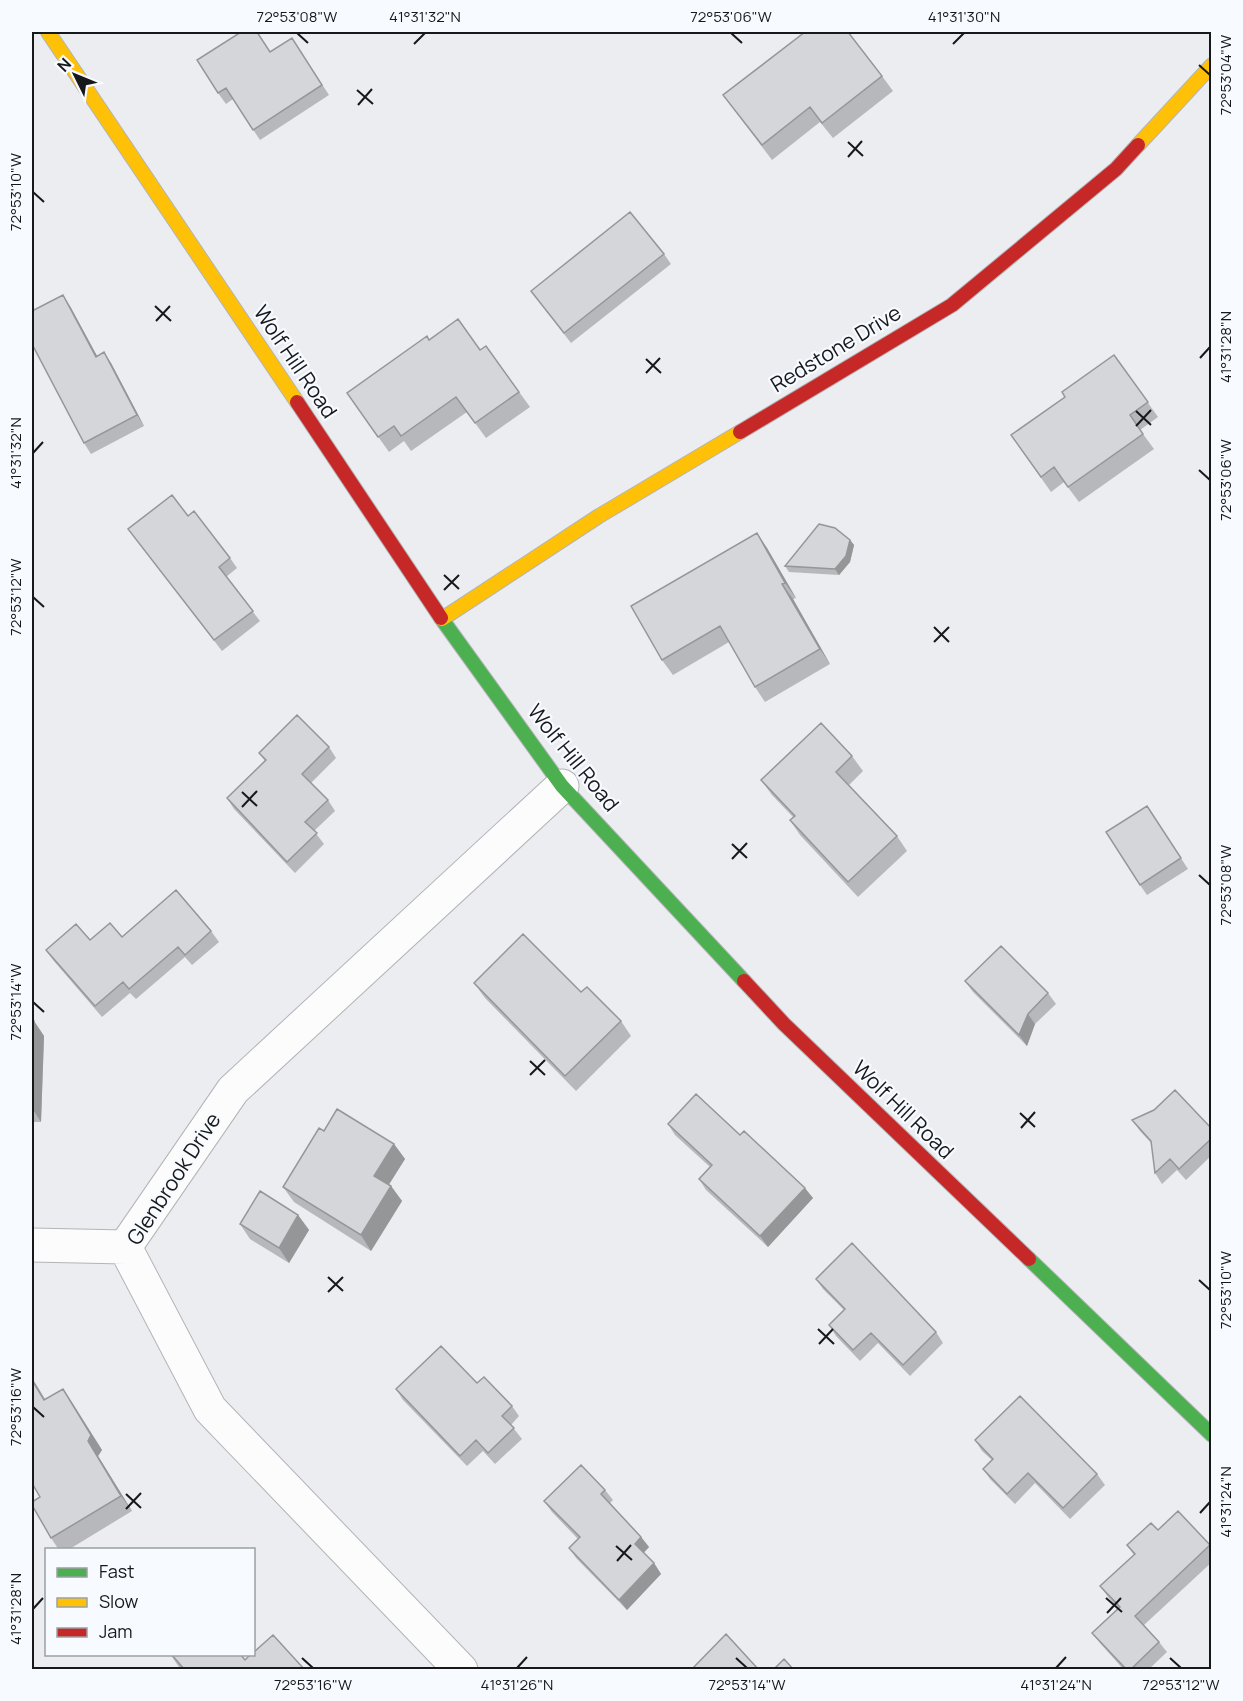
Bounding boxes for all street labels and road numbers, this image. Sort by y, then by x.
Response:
street label: Redstone Drive [765,298,906,398]
street label: Wolf Hill Road [248,300,344,423]
street label: Wolf Hill Road [522,698,626,817]
street label: Wolf Hill Road [847,1054,960,1165]
street label: Glenbrook Drive [120,1107,226,1250]

